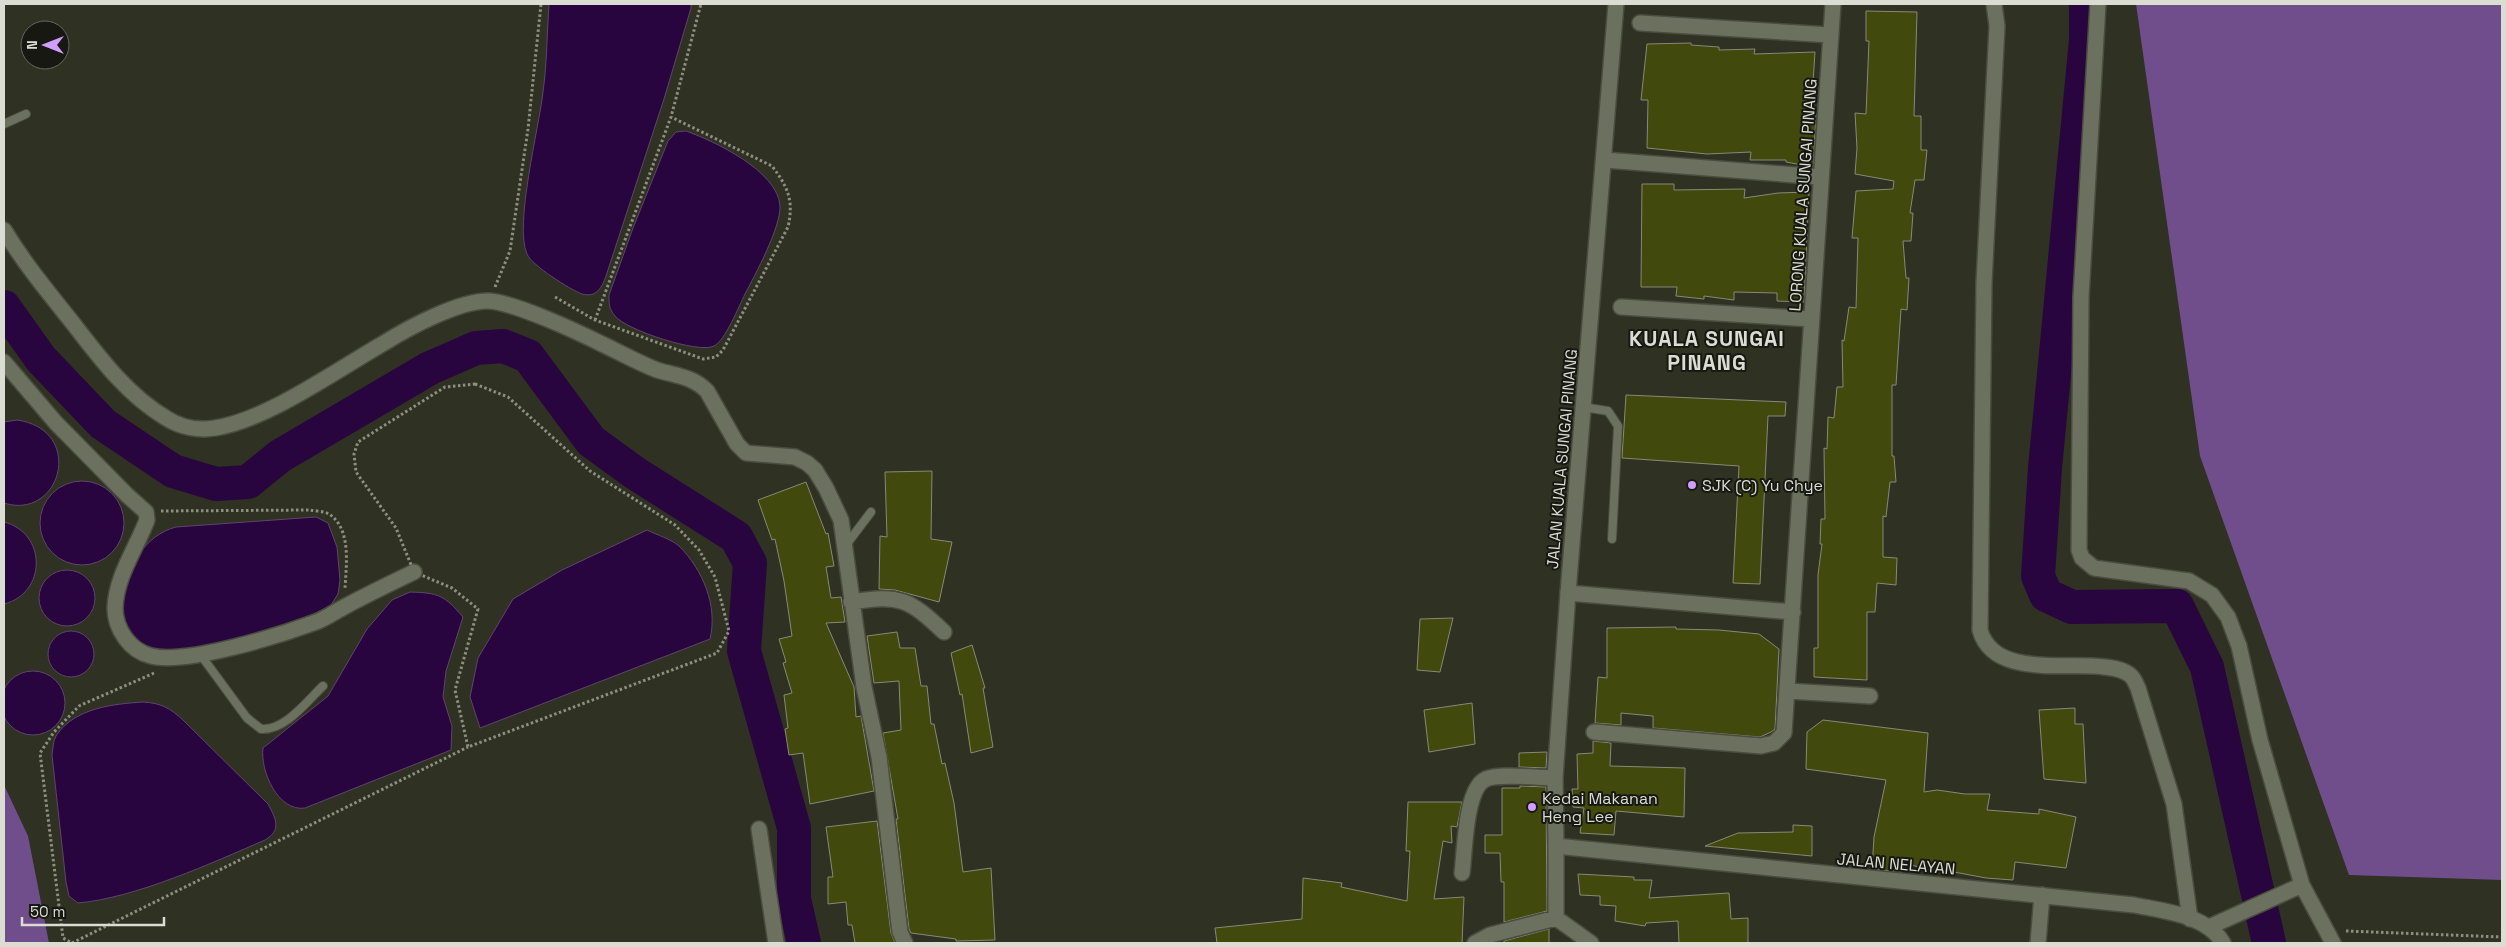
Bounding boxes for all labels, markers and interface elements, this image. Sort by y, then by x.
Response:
north arrow [20,20,70,70]
text: N [23,40,41,50]
street label: LORONG KUALA SUNGAI PINANG [1784,78,1822,312]
district label: KUALA SUNGAI PINANG [1629,325,1785,376]
street label: JALAN KUALA SUNGAI PINANG [1542,348,1582,570]
place label: SJK (C) Yu Chye [1702,475,1823,496]
marker: SJK (C) Yu Chye [1686,479,1698,491]
place label: Kedai Makanan Heng Lee [1542,788,1658,827]
marker: Kedai Makanan Heng Lee [1526,801,1538,813]
street label: JALAN NELAYAN [1836,848,1956,880]
scale bar [22,894,165,926]
text: 50 m [30,902,65,921]

